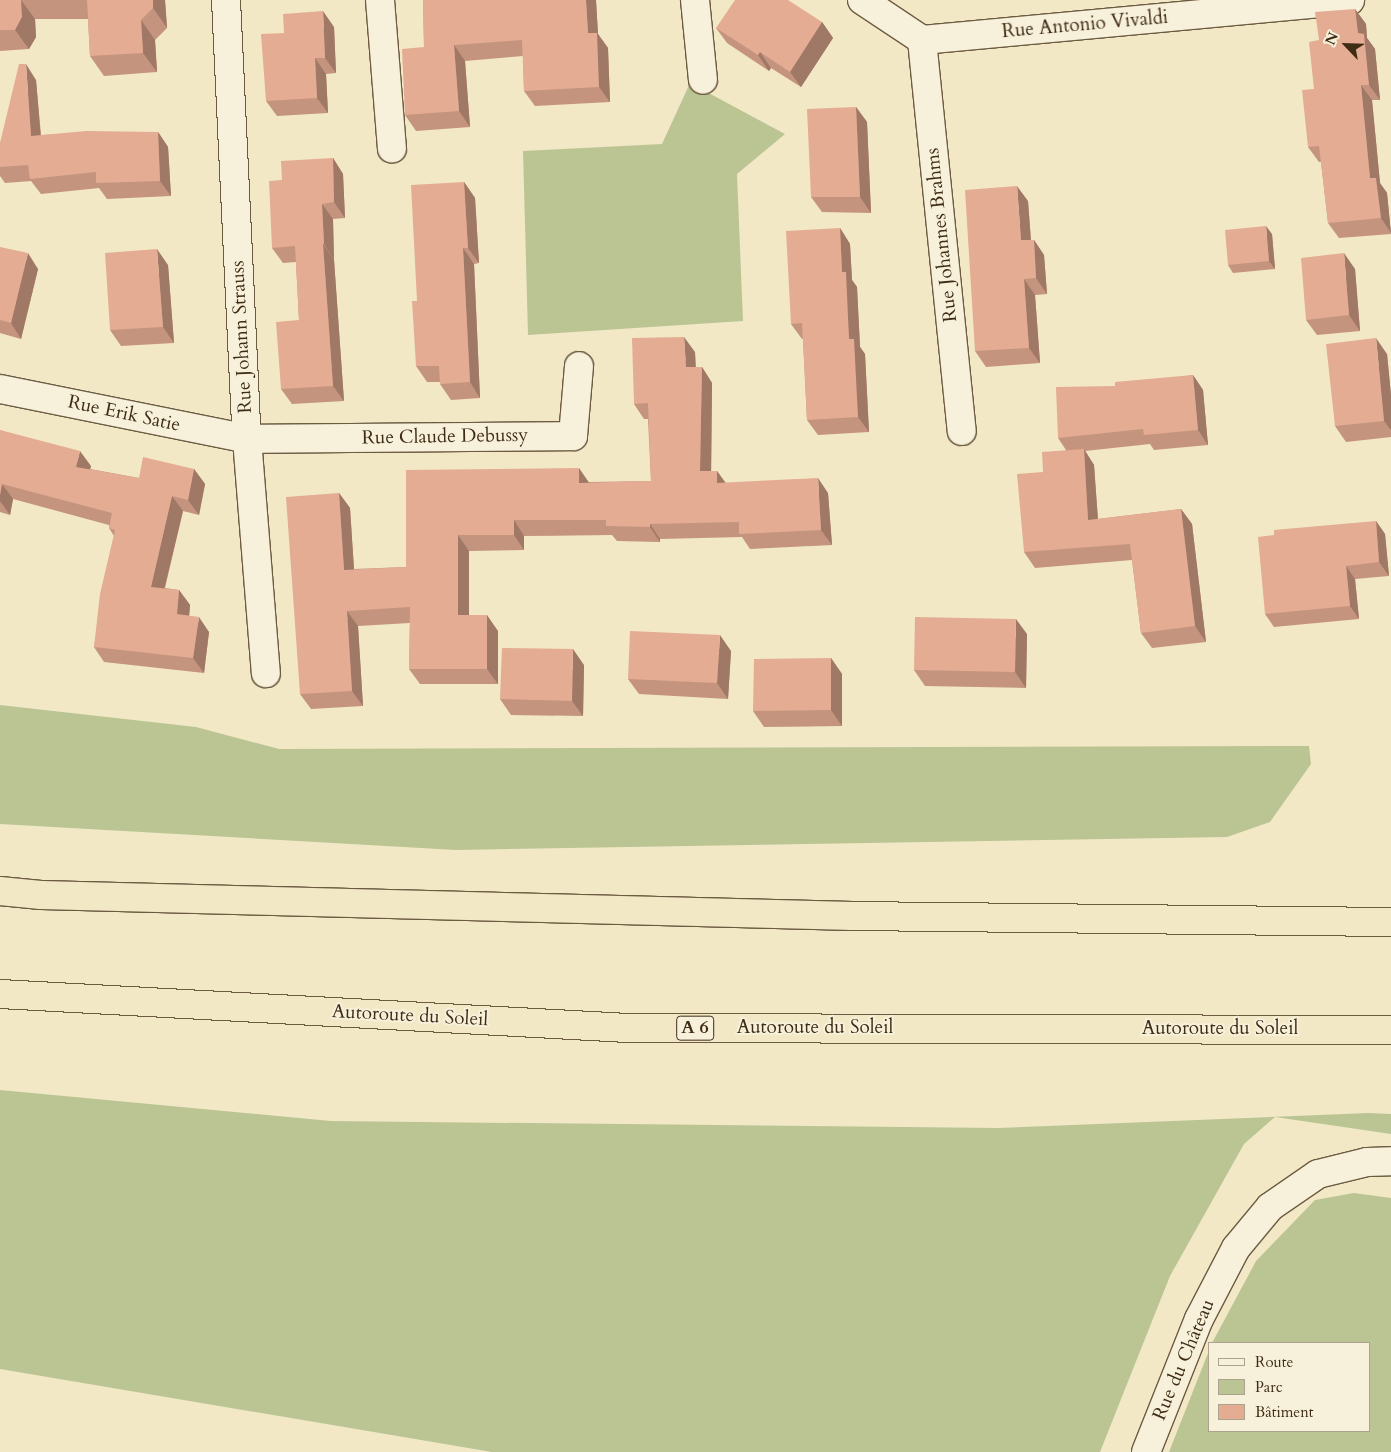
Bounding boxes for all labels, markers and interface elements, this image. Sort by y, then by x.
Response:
street label: Rue Antonio Vivaldi [1001,6,1169,44]
north arrow [1321,20,1371,70]
text: N [1321,29,1343,48]
street label: Rue Johannes Brahms [922,147,962,323]
street label: Rue Johann Strauss [227,260,257,414]
street label: Rue Erik Satie [66,391,182,437]
street label: Rue Claude Debussy [362,424,528,450]
street label: Autoroute du Soleil [331,1001,489,1031]
road number: A 6 [675,1012,715,1044]
street label: Autoroute du Soleil [737,1017,893,1039]
street label: Autoroute du Soleil [1142,1018,1298,1040]
street label: Rue du Château [1148,1296,1220,1424]
legend [1208,1342,1371,1432]
text: Route [1255,1352,1293,1372]
text: Parc [1255,1377,1283,1397]
text: Bâtiment [1255,1402,1313,1422]

